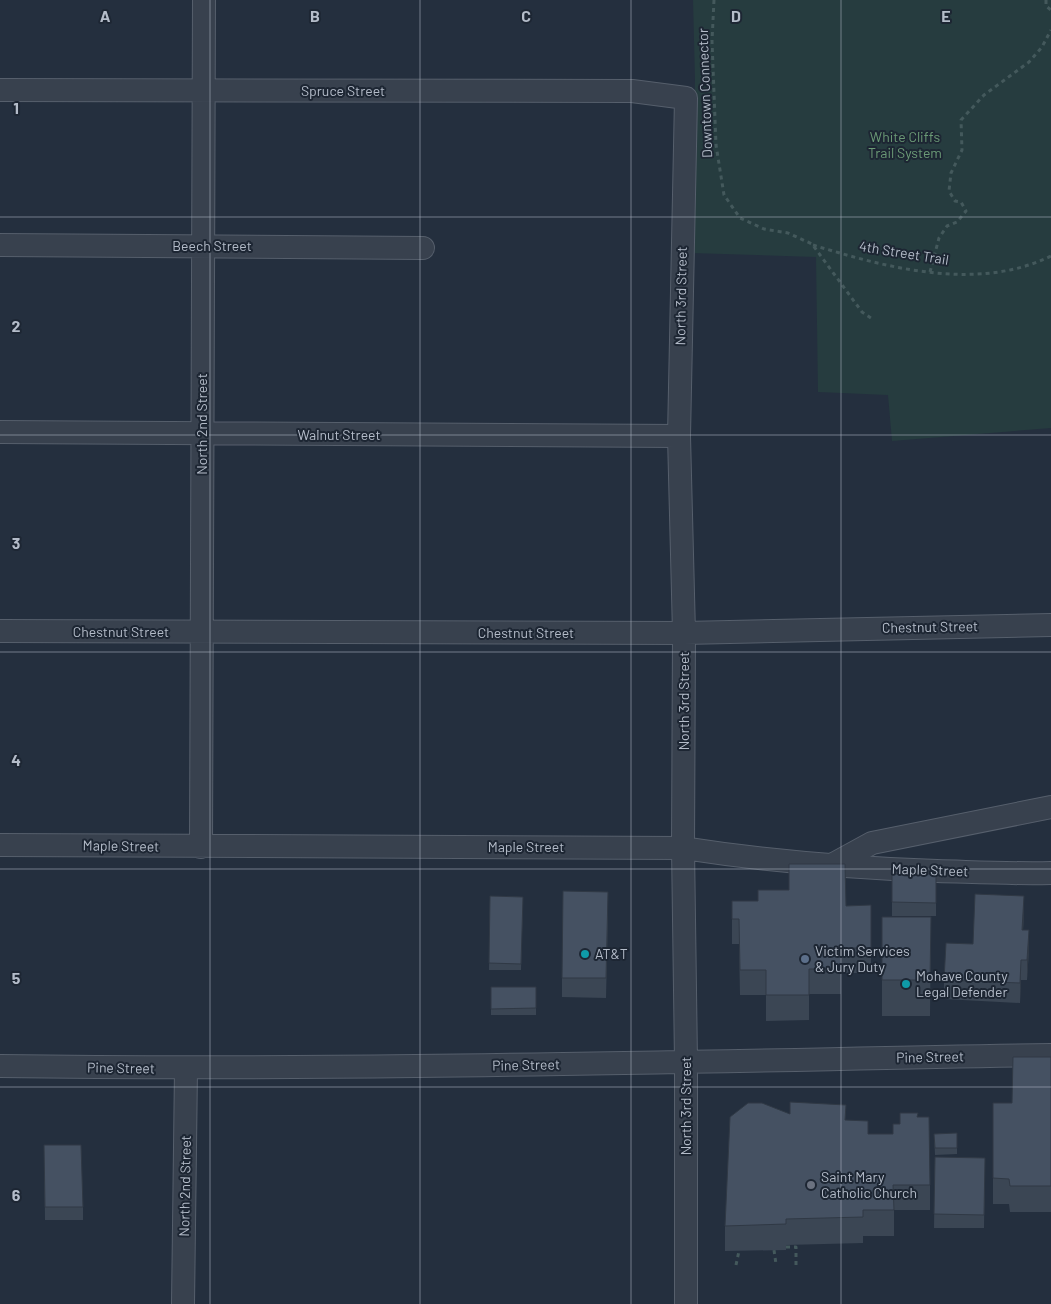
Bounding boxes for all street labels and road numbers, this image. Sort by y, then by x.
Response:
street label: Downtown Connector [694,28,715,158]
street label: Spruce Street [301,82,385,99]
street label: Beech Street [172,237,252,254]
street label: 4th Street Trail [858,237,950,268]
street label: North 3rd Street [671,246,690,345]
street label: North 2nd Street [193,373,210,475]
street label: Walnut Street [297,426,381,443]
street label: Chestnut Street [882,617,978,636]
street label: Chestnut Street [73,623,169,640]
street label: Chestnut Street [478,624,574,641]
street label: North 3rd Street [675,652,692,750]
street label: Maple Street [83,836,159,855]
street label: Maple Street [488,838,564,855]
street label: Maple Street [891,860,969,879]
street label: Pine Street [896,1047,964,1066]
street label: Pine Street [492,1055,560,1074]
street label: North 3rd Street [677,1057,694,1155]
street label: Pine Street [87,1058,155,1077]
street label: North 2nd Street [175,1135,194,1237]

